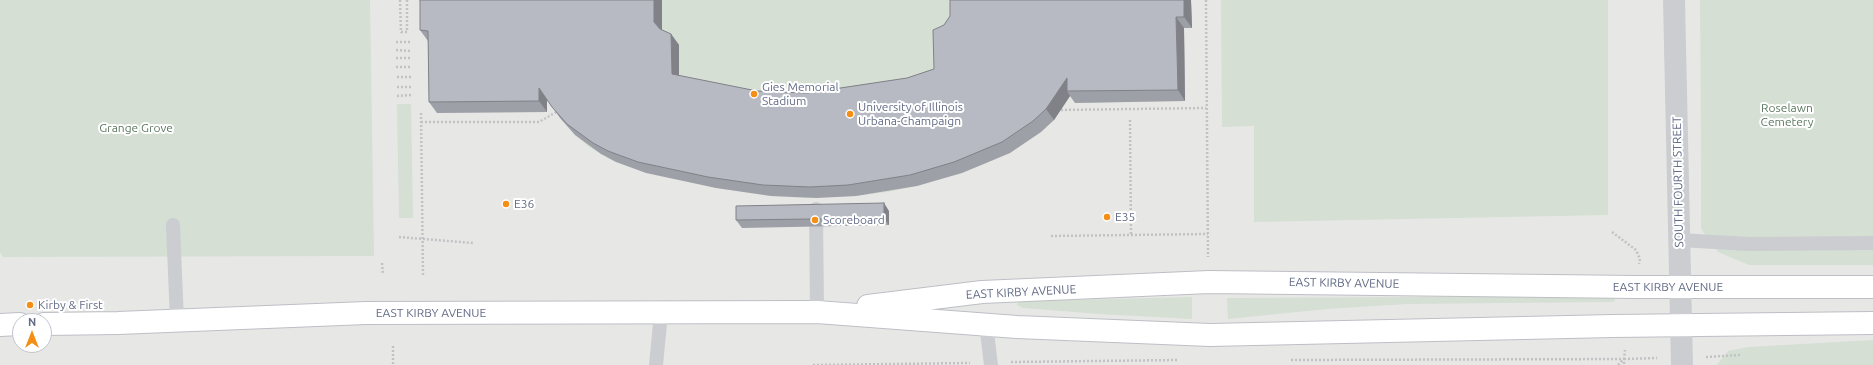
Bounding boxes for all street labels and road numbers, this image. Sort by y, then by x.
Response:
street label: SOUTH FOURTH STREET [1670,116,1686,248]
street label: EAST KIRBY AVENUE [1289,275,1399,291]
street label: EAST KIRBY AVENUE [1613,280,1723,294]
street label: EAST KIRBY AVENUE [965,282,1077,302]
street label: EAST KIRBY AVENUE [376,306,486,320]

